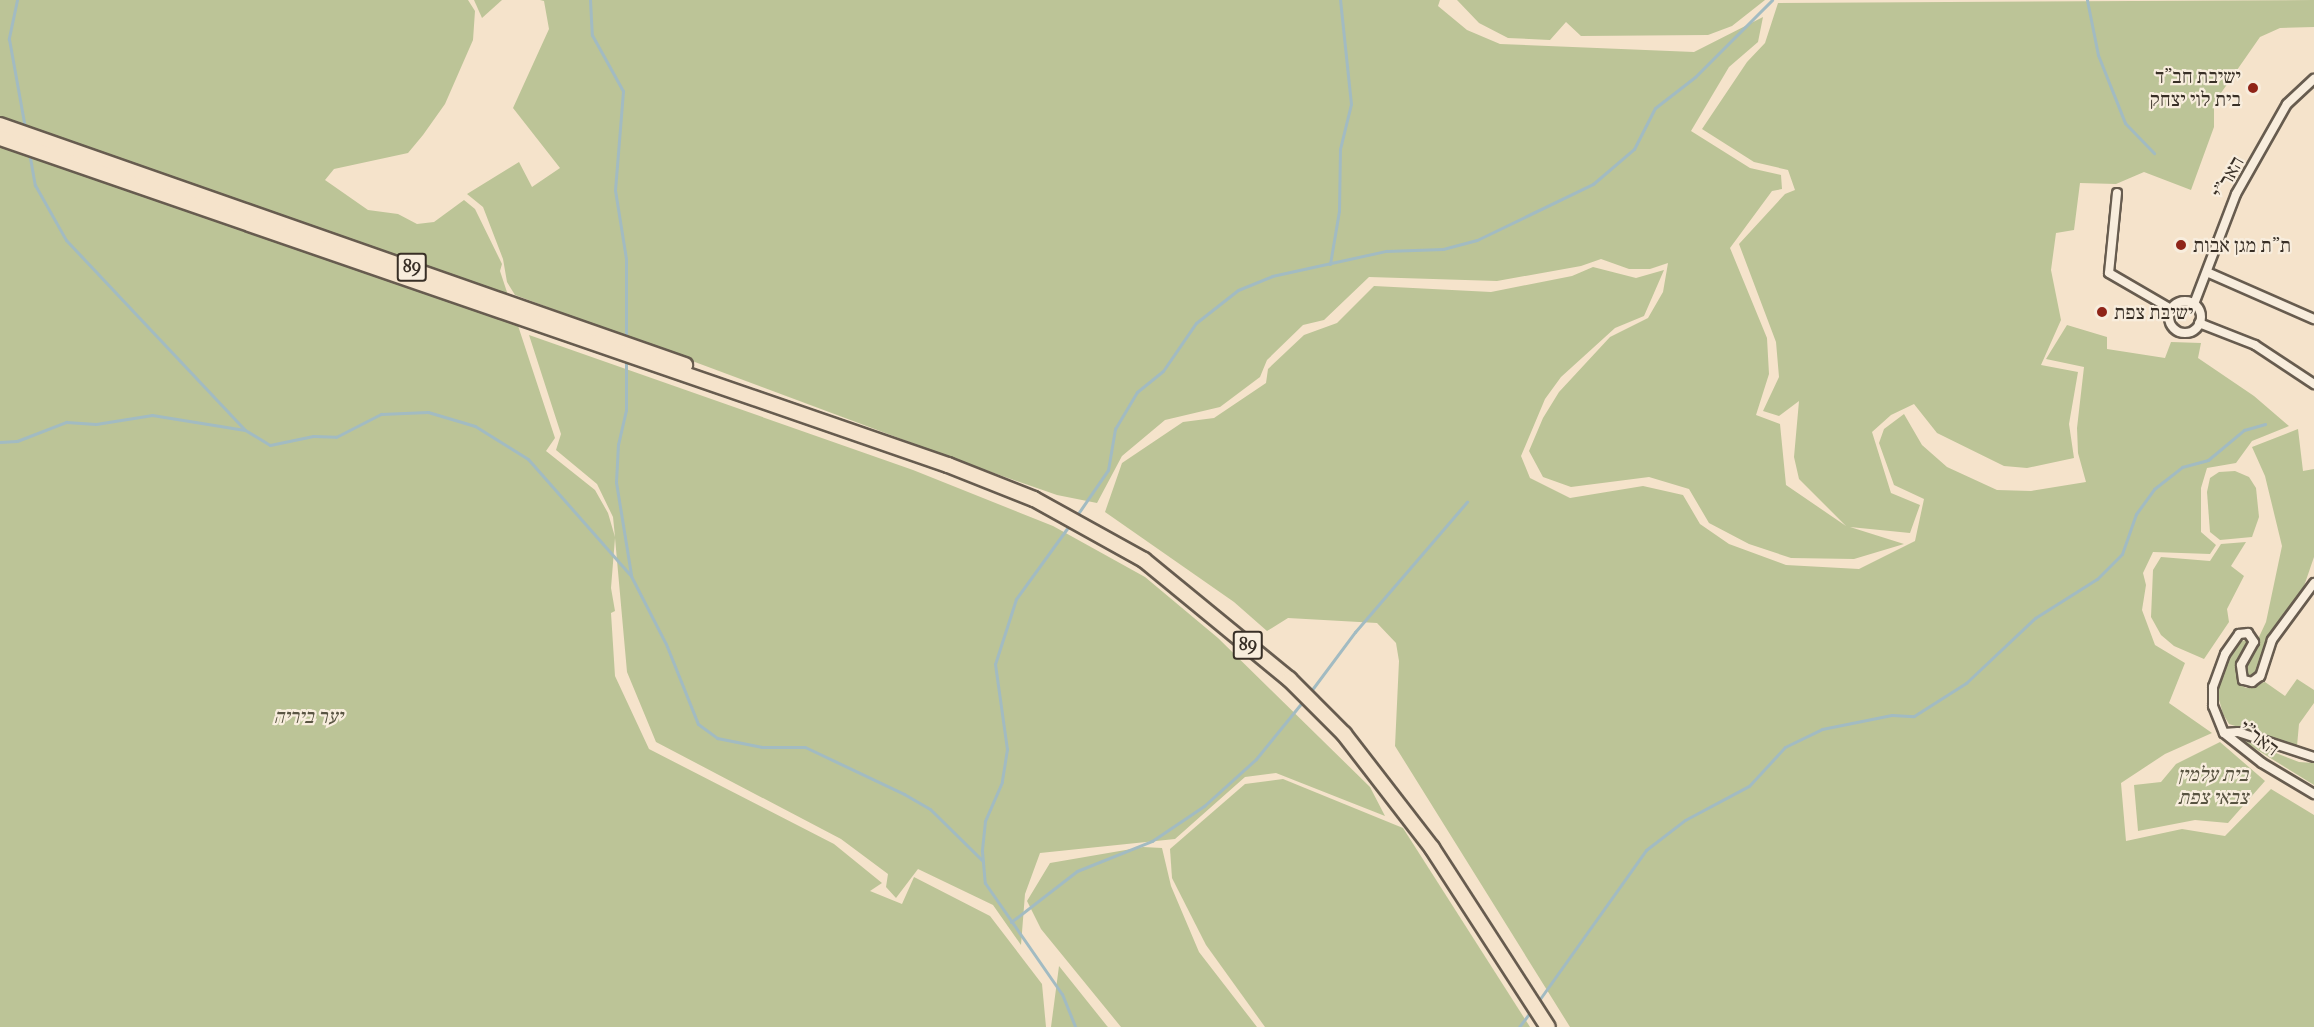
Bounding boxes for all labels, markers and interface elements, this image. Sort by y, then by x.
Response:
place label: ישיבת חב"ד בית לוי יצחק [2150,64,2241,111]
marker: ישיבת חב"ד בית לוי יצחק [2246,81,2260,95]
street label: האר"י [2207,152,2249,202]
place label: ת"ת מגן אבות [2193,233,2291,257]
marker: ת"ת מגן אבות [2174,238,2188,252]
road number: 89 [396,252,428,282]
place label: ישיבת צפת [2114,300,2193,324]
marker: ישיבת צפת [2095,305,2109,319]
road number: 89 [1232,630,1264,660]
park label: יער ביריה [273,704,343,728]
street label: האר"י [2234,715,2284,761]
park label: בית עלמין צבאי צפת [2178,762,2248,809]

